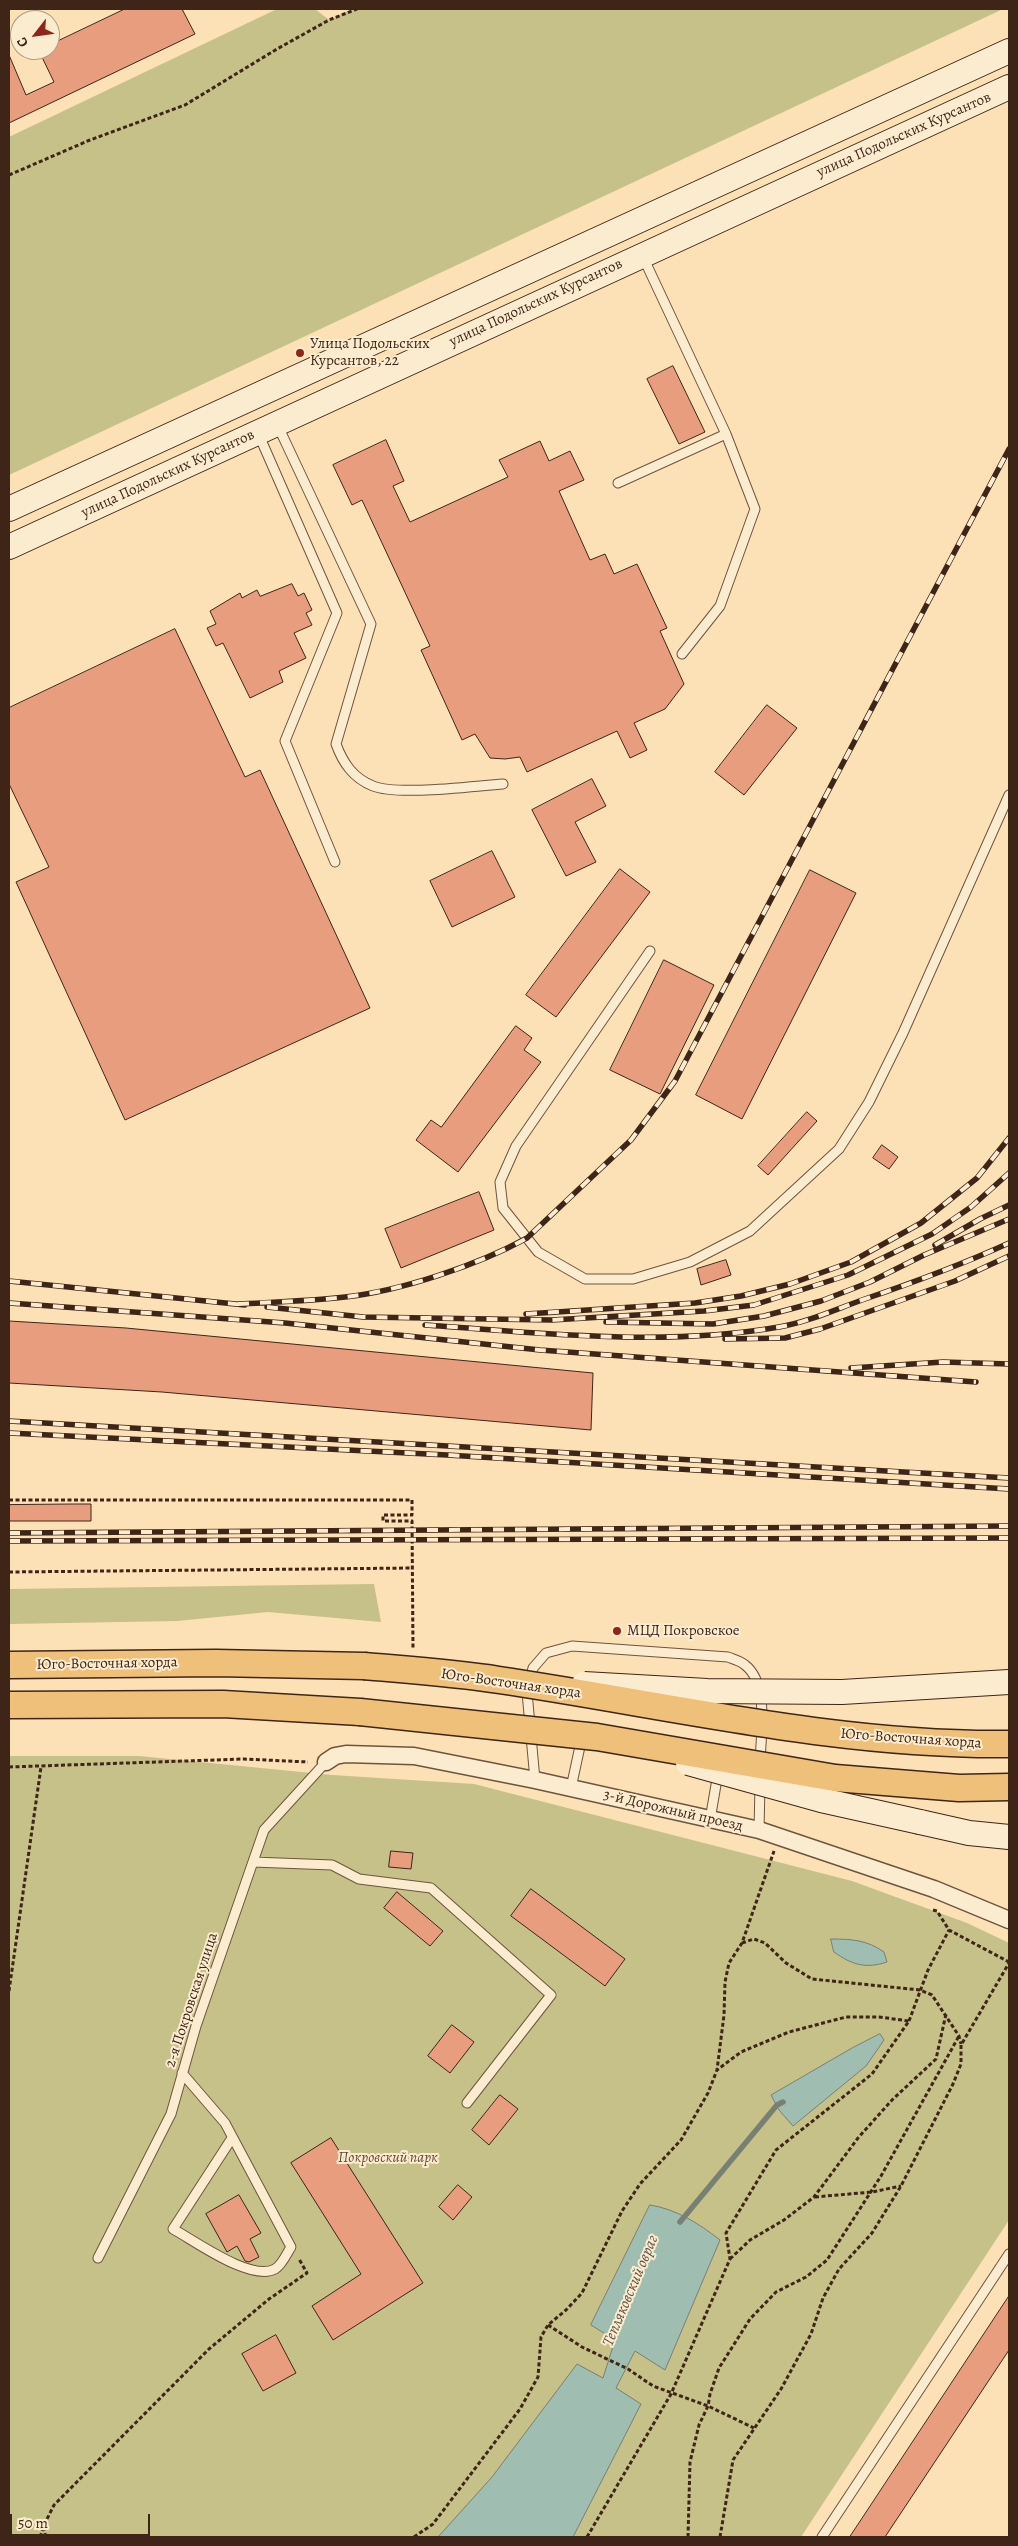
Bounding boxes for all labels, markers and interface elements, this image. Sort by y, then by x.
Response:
north arrow [10,10,60,60]
text: С [12,34,33,51]
street label: улица Подольских Курсантов [814,88,994,182]
street label: улица Подольских Курсантов [447,255,625,351]
place label: Улица Подольских Курсантов, 22 [310,335,430,370]
marker: Улица Подольских Курсантов, 22 [294,347,306,359]
street label: улица Подольских Курсантов [79,426,257,522]
place label: МЦД Покровское [627,1622,740,1640]
marker: МЦД Покровское [611,1625,623,1637]
street label: Юго-Восточная хорда [36,1654,178,1674]
street label: Юго-Восточная хорда [440,1665,582,1703]
street label: Юго-Восточная хорда [840,1725,982,1753]
street label: 3-й Дорожный проезд [602,1786,744,1836]
street label: 2-я Покровская улица [162,1930,222,2070]
park label: Покровский парк [338,2149,438,2167]
water label: Тепляковский овраг [599,2233,663,2349]
scale bar [12,2504,152,2536]
text: 50 m [18,2513,48,2533]

